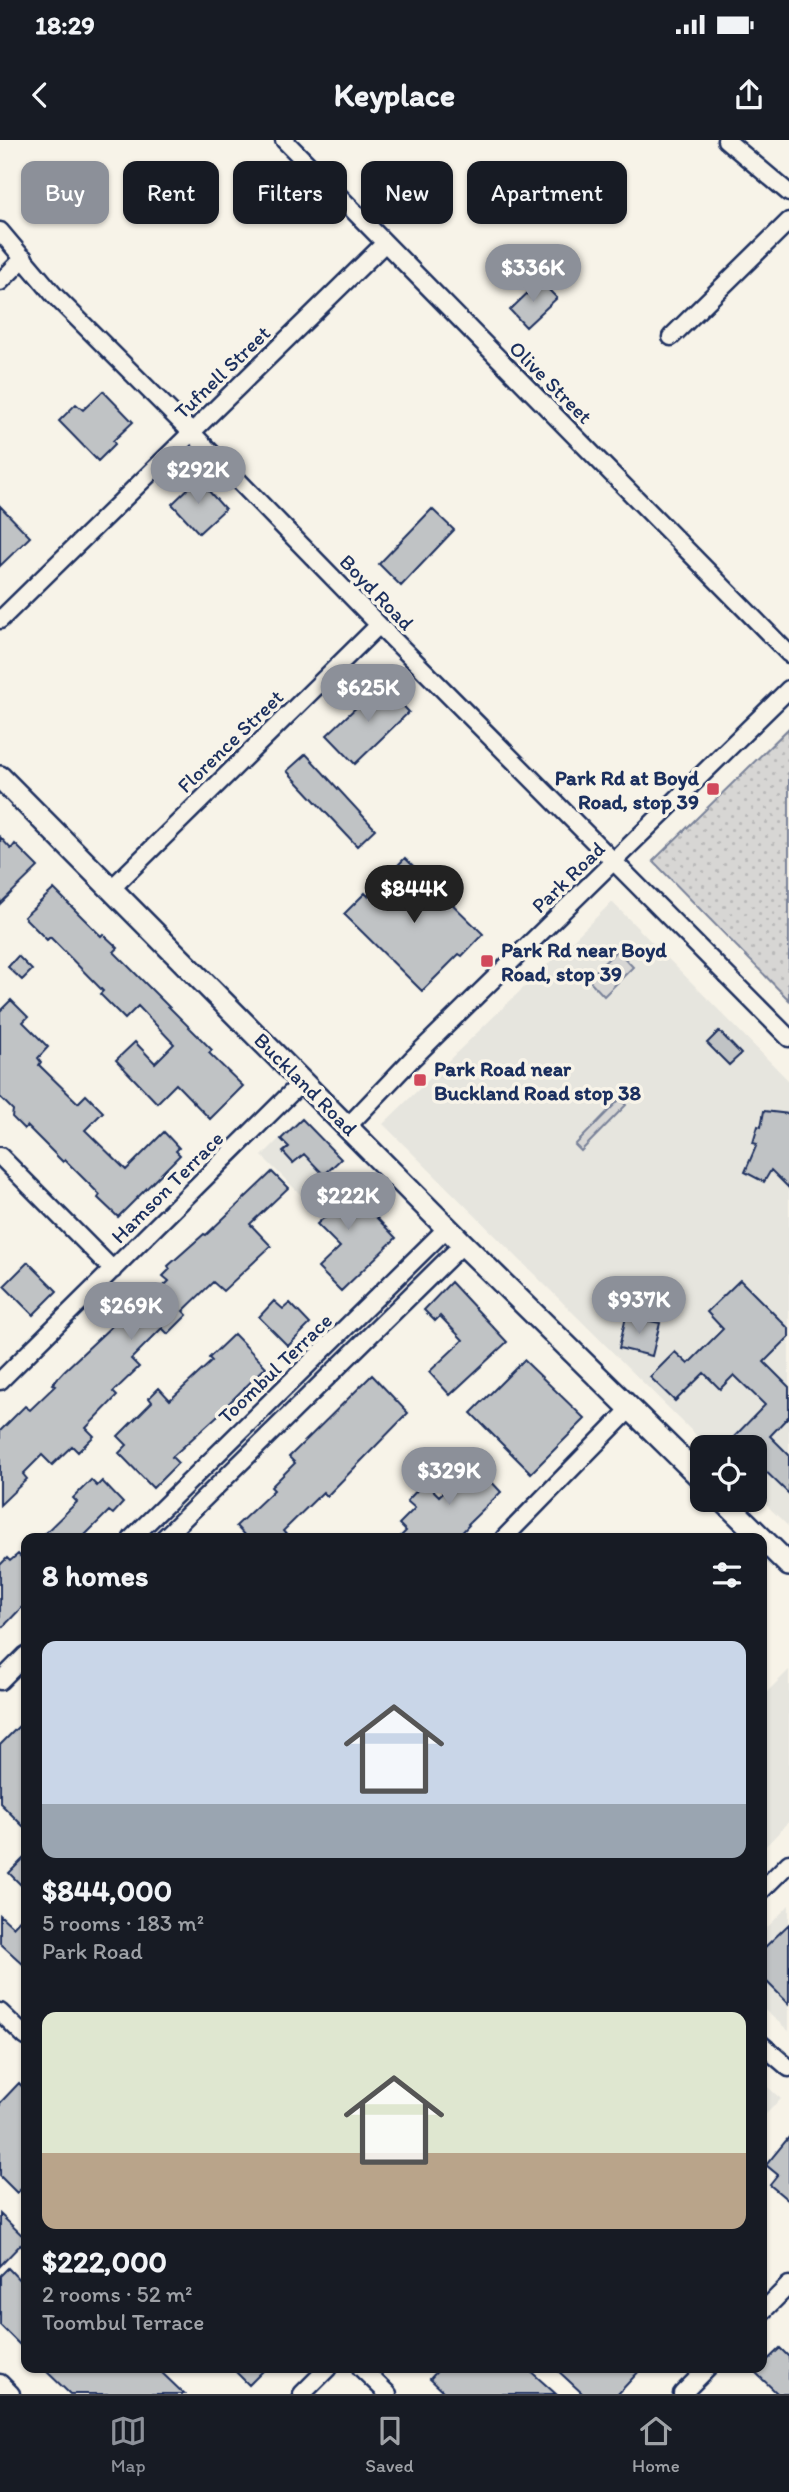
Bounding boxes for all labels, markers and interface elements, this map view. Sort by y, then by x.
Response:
text: 18:29 [35,9,95,41]
icon: back [21,76,59,114]
text: Keyplace [334,76,455,114]
icon: share [730,76,768,114]
chip: Buy [21,161,109,224]
chip: Rent [123,161,219,224]
chip: Filters [233,161,347,224]
chip: New [361,161,453,224]
chip: Apartment [467,161,627,224]
pin: $336K [484,244,582,304]
text: $336K [501,253,565,281]
street label: Tufnell Street [169,320,275,424]
street label: Olive Street [504,335,598,429]
pin: $292K [149,446,247,506]
text: $292K [167,455,229,483]
street label: Boyd Road [335,549,420,636]
pin: $625K [319,664,417,724]
text: $625K [337,673,399,701]
street label: Florence Street [172,684,288,798]
place label: Park Rd at Boyd Road, stop 39 [555,765,700,815]
marker: Park Rd at Boyd Road, stop 39 [705,781,721,797]
street label: Park Road [526,836,610,918]
pin: $844K [365,866,463,925]
text: $844K [381,874,447,902]
place label: Park Rd near Boyd Road, stop 39 [501,937,667,987]
marker: Park Rd near Boyd Road, stop 39 [479,953,495,969]
street label: Buckland Road [249,1027,363,1141]
place label: Park Road near Buckland Road stop 38 [434,1056,641,1106]
marker: Park Road near Buckland Road stop 38 [412,1072,428,1088]
street label: Hamson Terrace [106,1126,228,1248]
pin: $222K [299,1172,397,1232]
text: $222K [317,1181,379,1209]
pin: $937K [590,1276,688,1336]
pin: $269K [82,1282,180,1342]
text: $937K [608,1285,670,1313]
text: $269K [100,1291,162,1319]
street label: Toombul Terrace [213,1307,337,1429]
map controls [690,1435,767,1512]
button: locate [690,1435,767,1512]
pin: $329K [400,1448,498,1507]
text: $329K [417,1456,481,1484]
icon: filters [708,1556,746,1594]
text: 8 homes [42,1557,149,1594]
icon: home [331,1686,457,1812]
text: $844,000 [42,1872,172,1909]
text: 5 rooms · 183 m² [42,1909,204,1937]
text: Park Road [42,1937,143,1965]
icon: home [331,2057,457,2183]
text: $222,000 [42,2243,167,2280]
text: 2 rooms · 52 m² [42,2280,192,2308]
text: Toombul Terrace [42,2308,204,2336]
tab: Map [109,2412,147,2477]
tab: Saved [365,2412,414,2477]
tab: Home [632,2412,680,2477]

